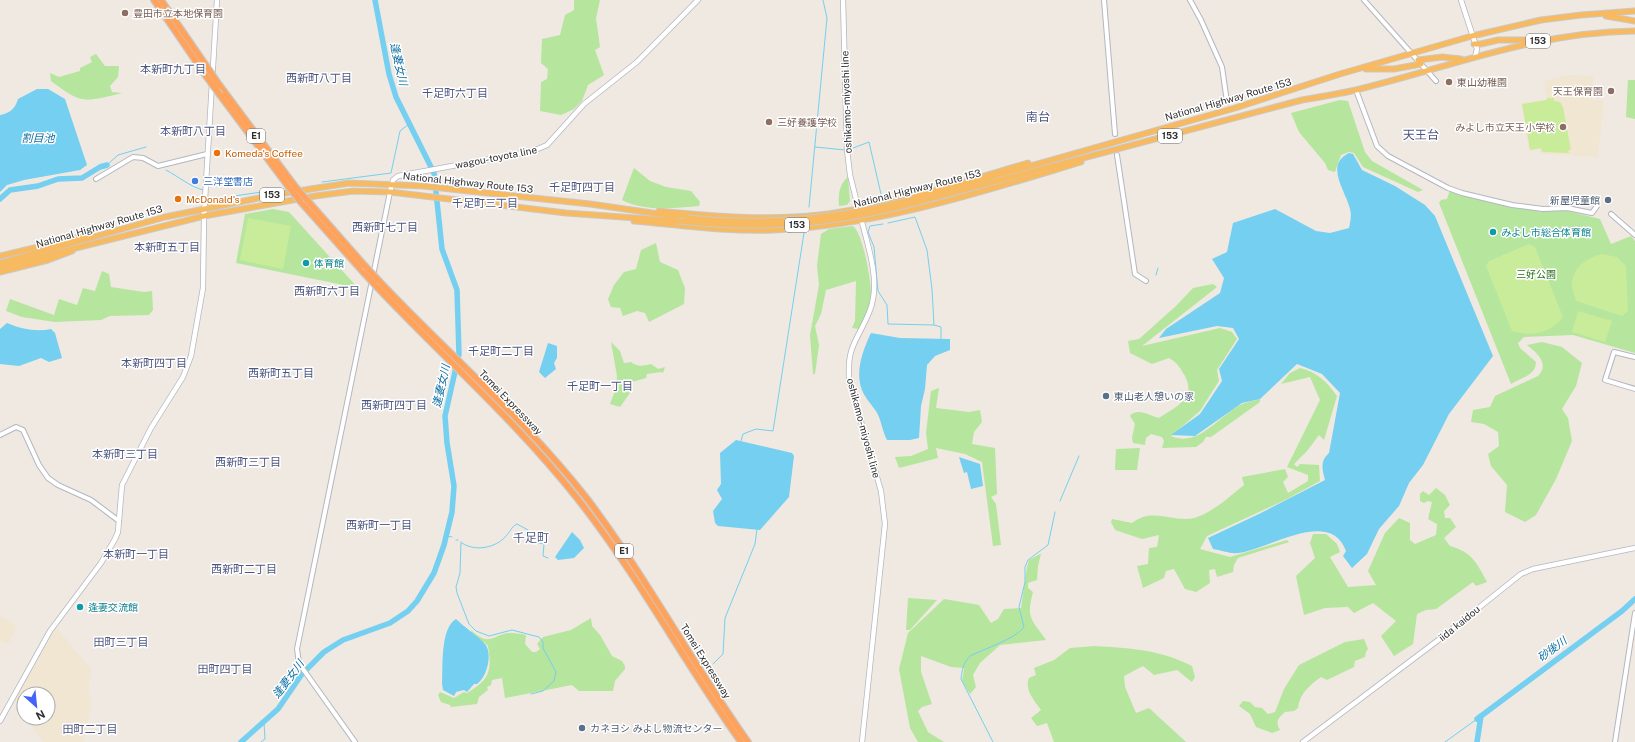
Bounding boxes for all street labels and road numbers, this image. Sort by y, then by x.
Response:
road number: 153 [1526,34,1550,48]
street label: oshikamo-miyoshi line [838,50,854,154]
street label: National Highway Route 153 [1163,75,1293,123]
road number: E1 [247,129,265,143]
road number: 153 [1158,129,1182,143]
street label: wagou-toyota line [454,143,538,171]
street label: National Highway Route 153 [852,166,982,210]
street label: National Highway Route 153 [402,169,534,195]
road number: 153 [260,188,284,202]
street label: National Highway Route 153 [34,202,164,250]
road number: 153 [785,218,809,232]
street label: Tomei Expressway [477,367,546,437]
street label: oshikamo-miyoshi line [845,377,883,480]
road number: E1 [615,544,633,558]
street label: iida kaidou [1436,603,1482,643]
street label: Tomei Expressway [678,621,734,701]

